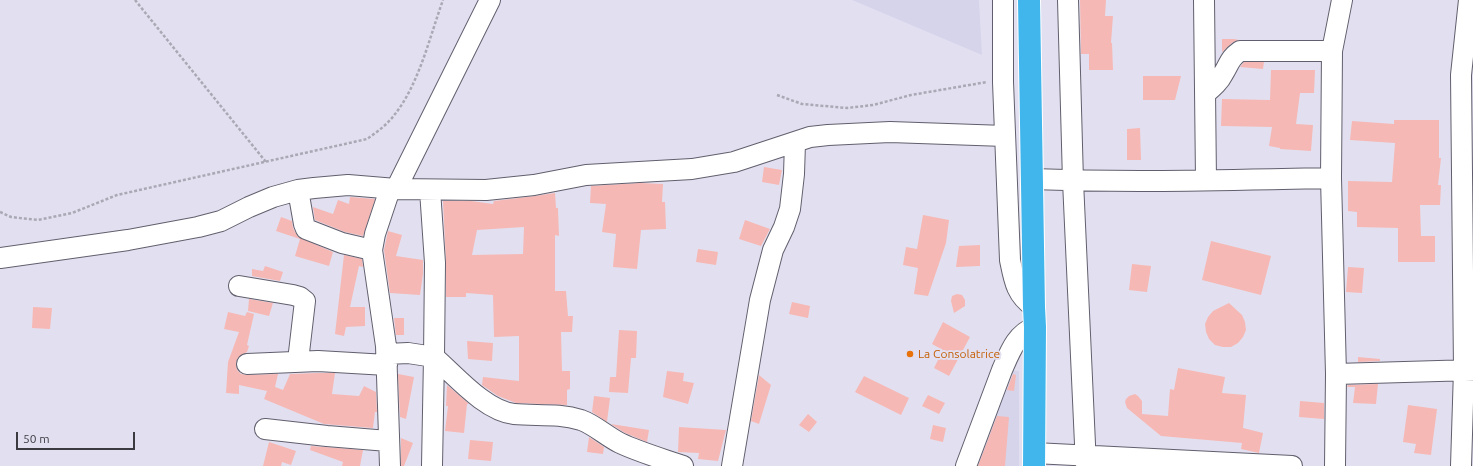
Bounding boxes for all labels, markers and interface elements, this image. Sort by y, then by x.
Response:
place label: La Consolatrice [918,347,1000,361]
marker: La Consolatrice [905,349,915,359]
scale bar [18,424,137,450]
text: 50 m [23,432,50,445]

